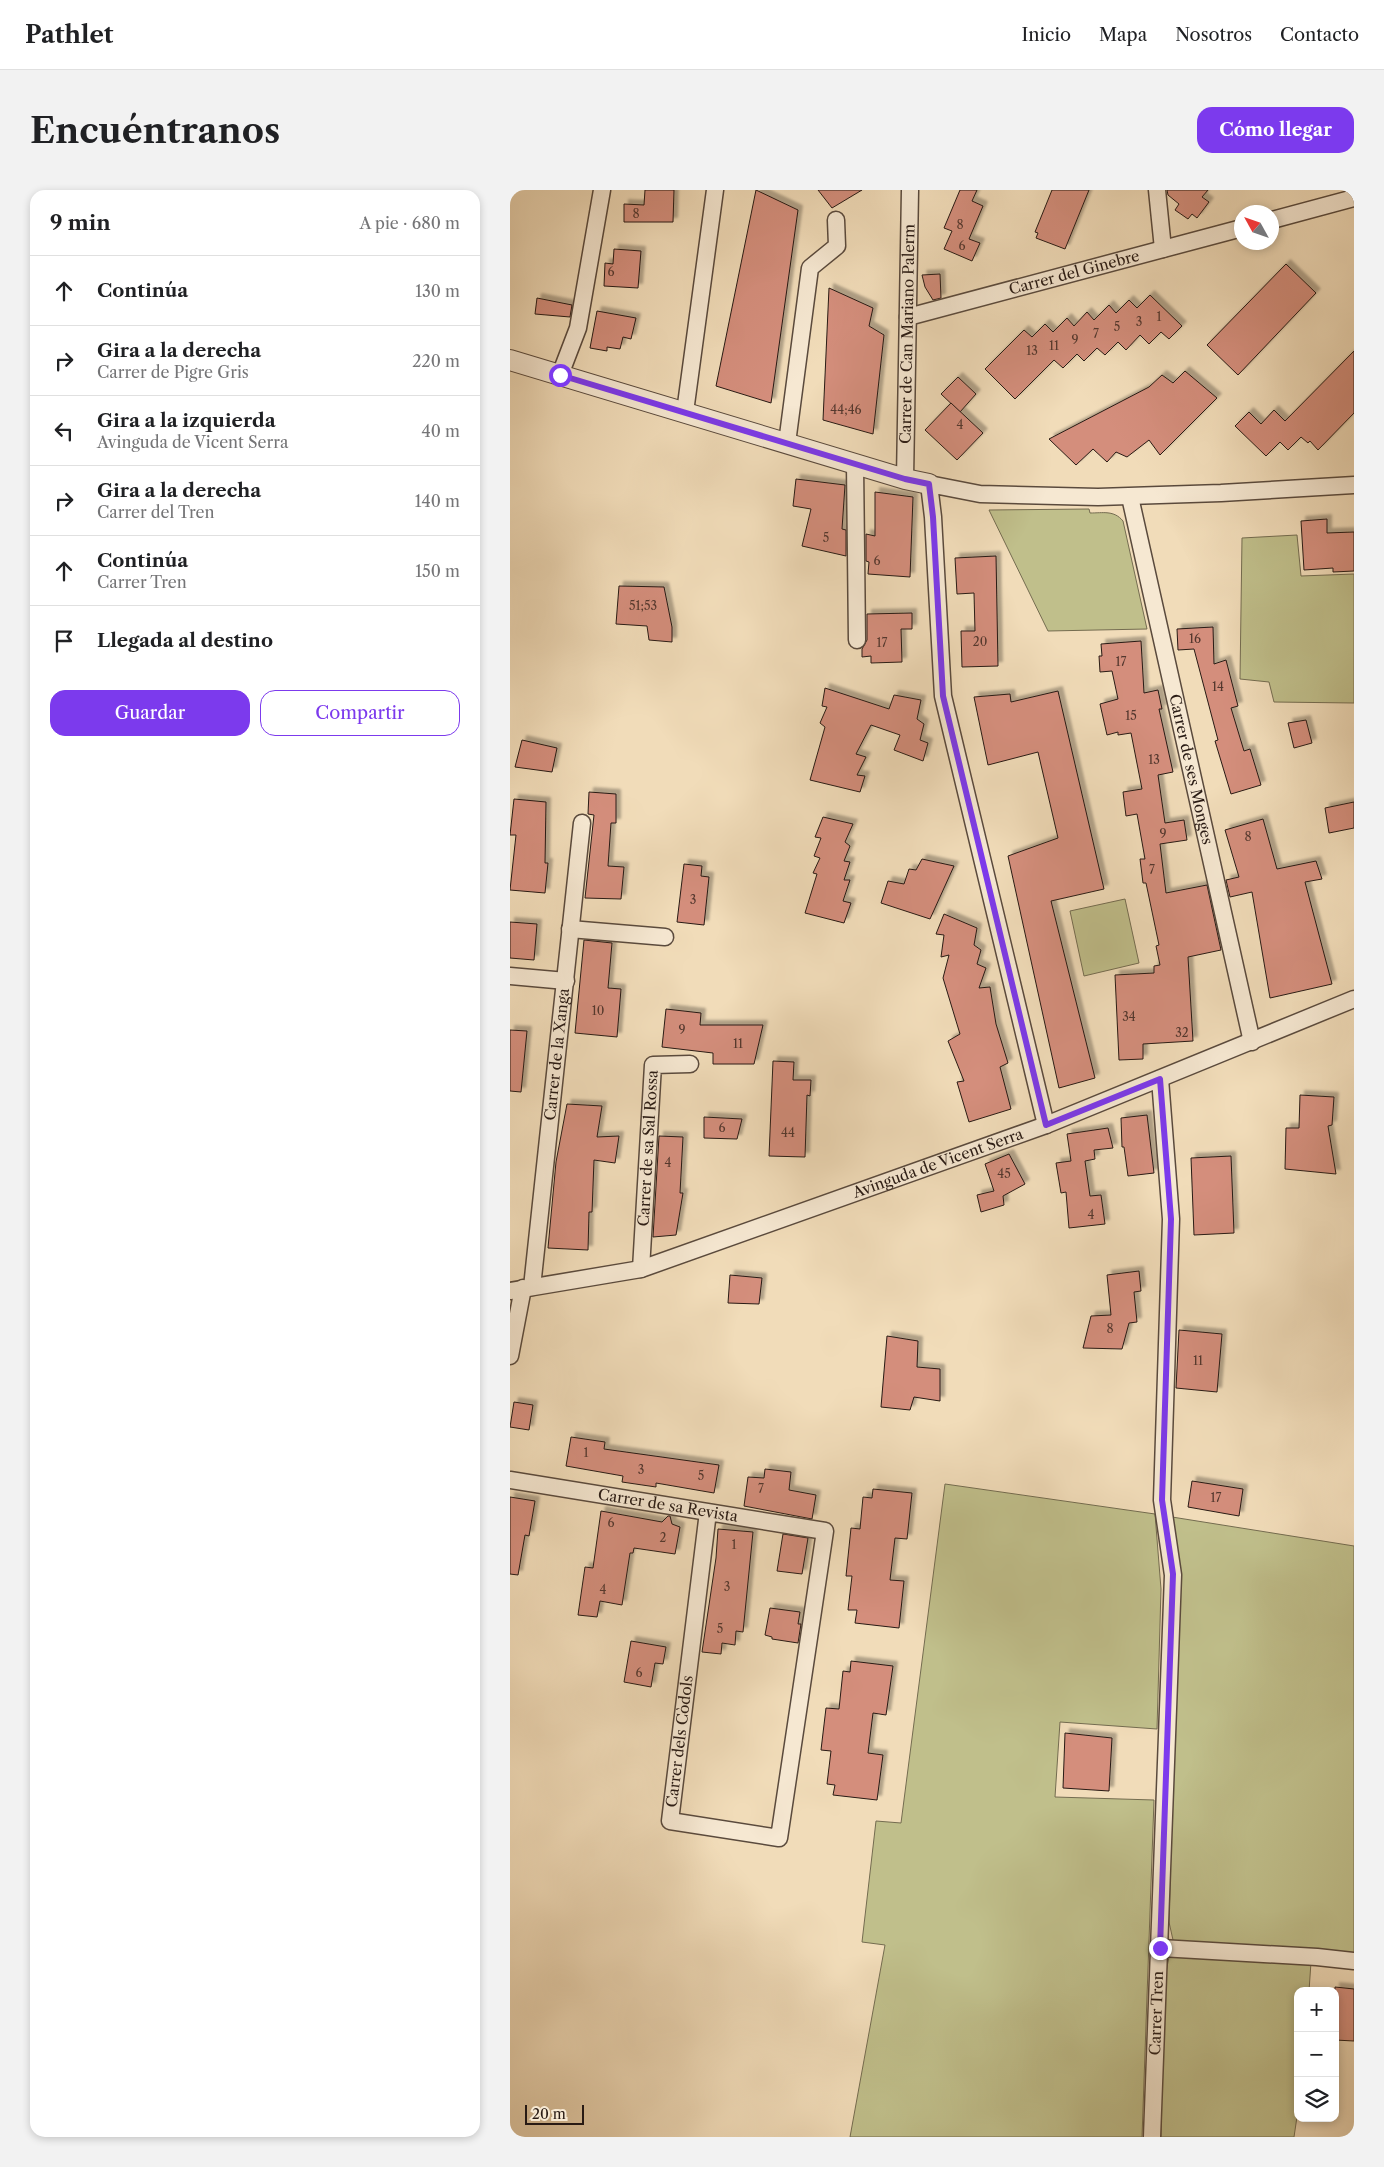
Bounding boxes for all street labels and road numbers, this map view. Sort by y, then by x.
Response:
street label: Carrer de Can Mariano Palerm [896,224,918,444]
street label: Carrer del Ginebre [1007,246,1141,299]
street label: Carrer de ses Monges [1165,692,1217,846]
street label: Carrer de la Xanga [540,987,573,1121]
street label: Carrer de sa Sal Rossa [634,1069,662,1227]
street label: Avinguda de Vicent Serra [849,1124,1026,1202]
street label: Carrer de sa Revista [597,1484,740,1526]
street label: Carrer dels Còdols [662,1674,697,1809]
street label: Carrer Tren [1145,1970,1167,2056]

